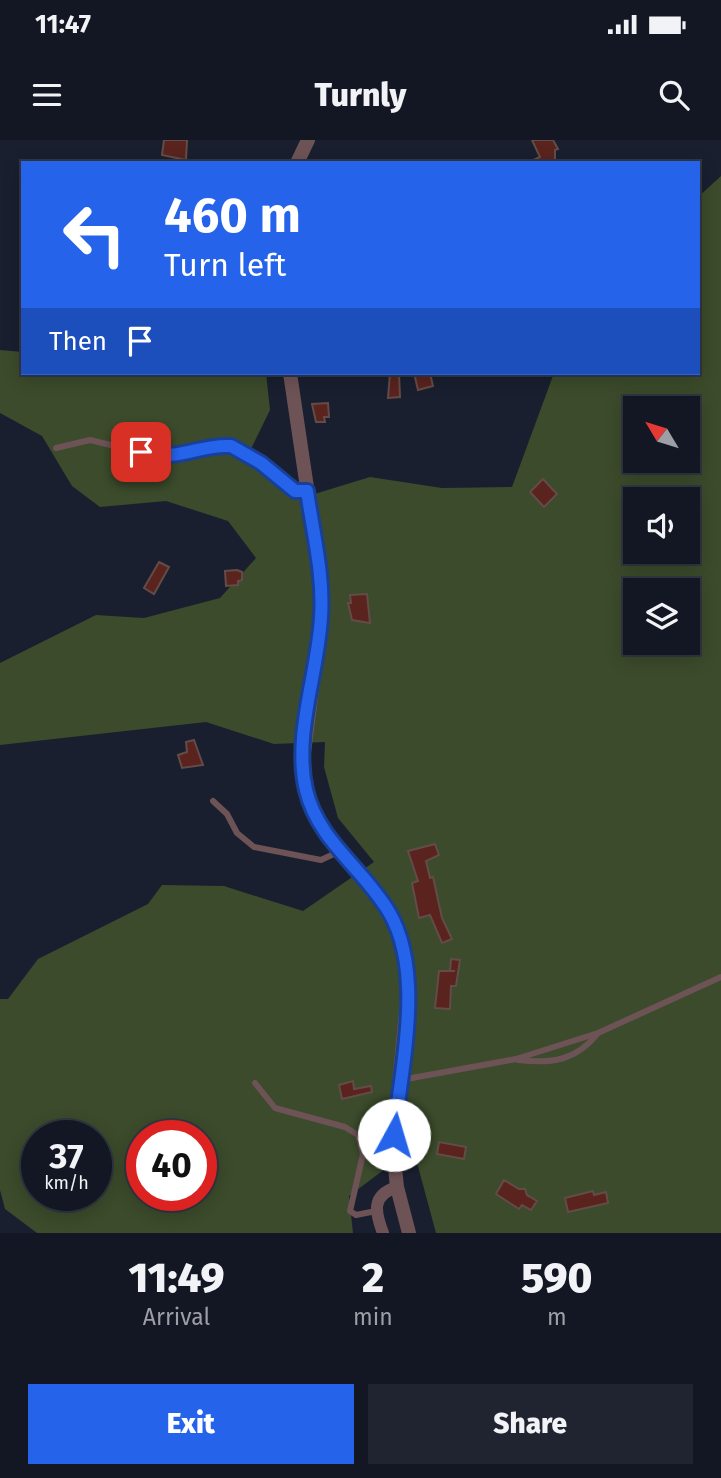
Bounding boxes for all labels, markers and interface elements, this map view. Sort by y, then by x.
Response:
text: 11:47 [35,9,91,40]
icon: menu [28,76,66,114]
text: Turnly [315,76,406,114]
icon: search [655,76,693,114]
text: 460 m [164,186,301,245]
icon: left [49,189,140,280]
text: Turn left [164,246,286,284]
icon: arrive [121,322,159,360]
text: Then [49,326,107,357]
north arrow [623,396,700,472]
map controls [623,396,700,655]
pin [111,422,171,482]
icon: arrive [122,433,160,471]
button: sound [623,487,700,564]
button: layers [623,578,700,655]
position arrow [357,1098,431,1172]
speed limit sign: 40 [126,1120,217,1211]
text: 37 [49,1135,84,1177]
text: km/h [44,1172,89,1194]
text: 11:49 [128,1253,225,1303]
text: 2 [362,1253,384,1303]
text: 590 [521,1253,592,1303]
text: Arrival [143,1303,210,1331]
text: min [353,1303,393,1331]
text: m [547,1303,567,1331]
button: Exit [28,1384,354,1464]
button: Share [368,1384,693,1464]

